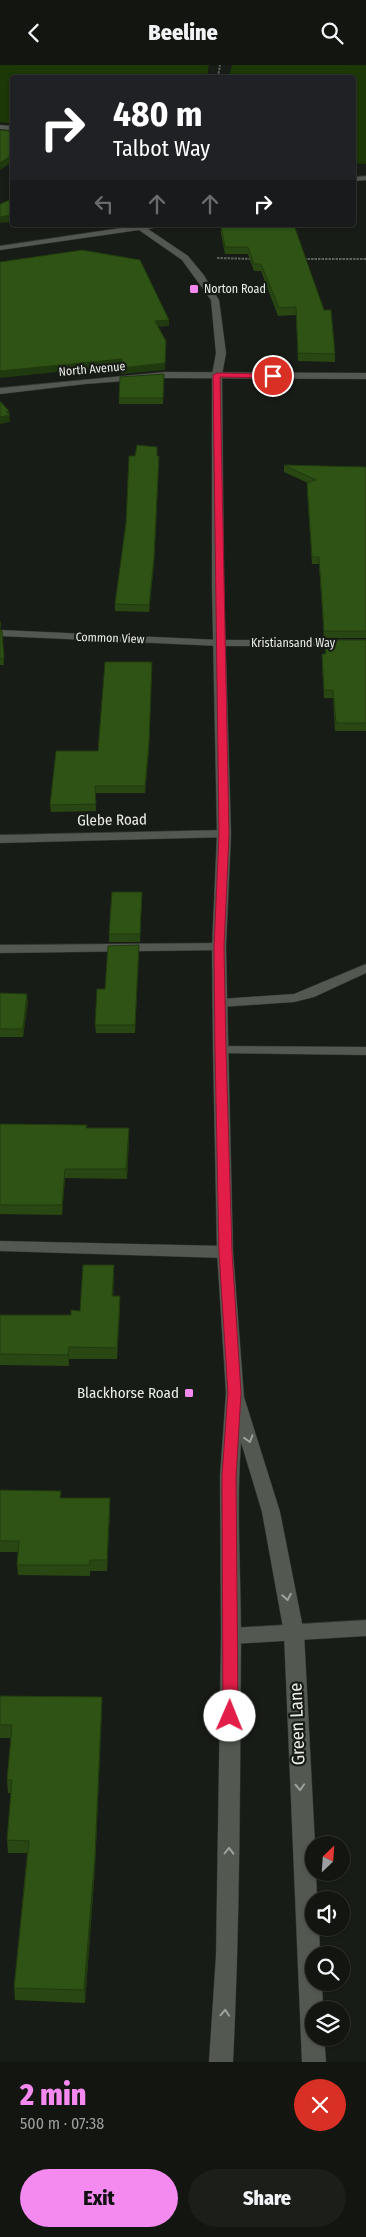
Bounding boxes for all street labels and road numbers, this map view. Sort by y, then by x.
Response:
street label: North Avenue [58,359,126,379]
street label: Common View [75,630,145,646]
street label: Kristiansand Way [251,636,336,650]
street label: Glebe Road [77,810,147,830]
street label: Green Lane [285,1682,309,1766]

